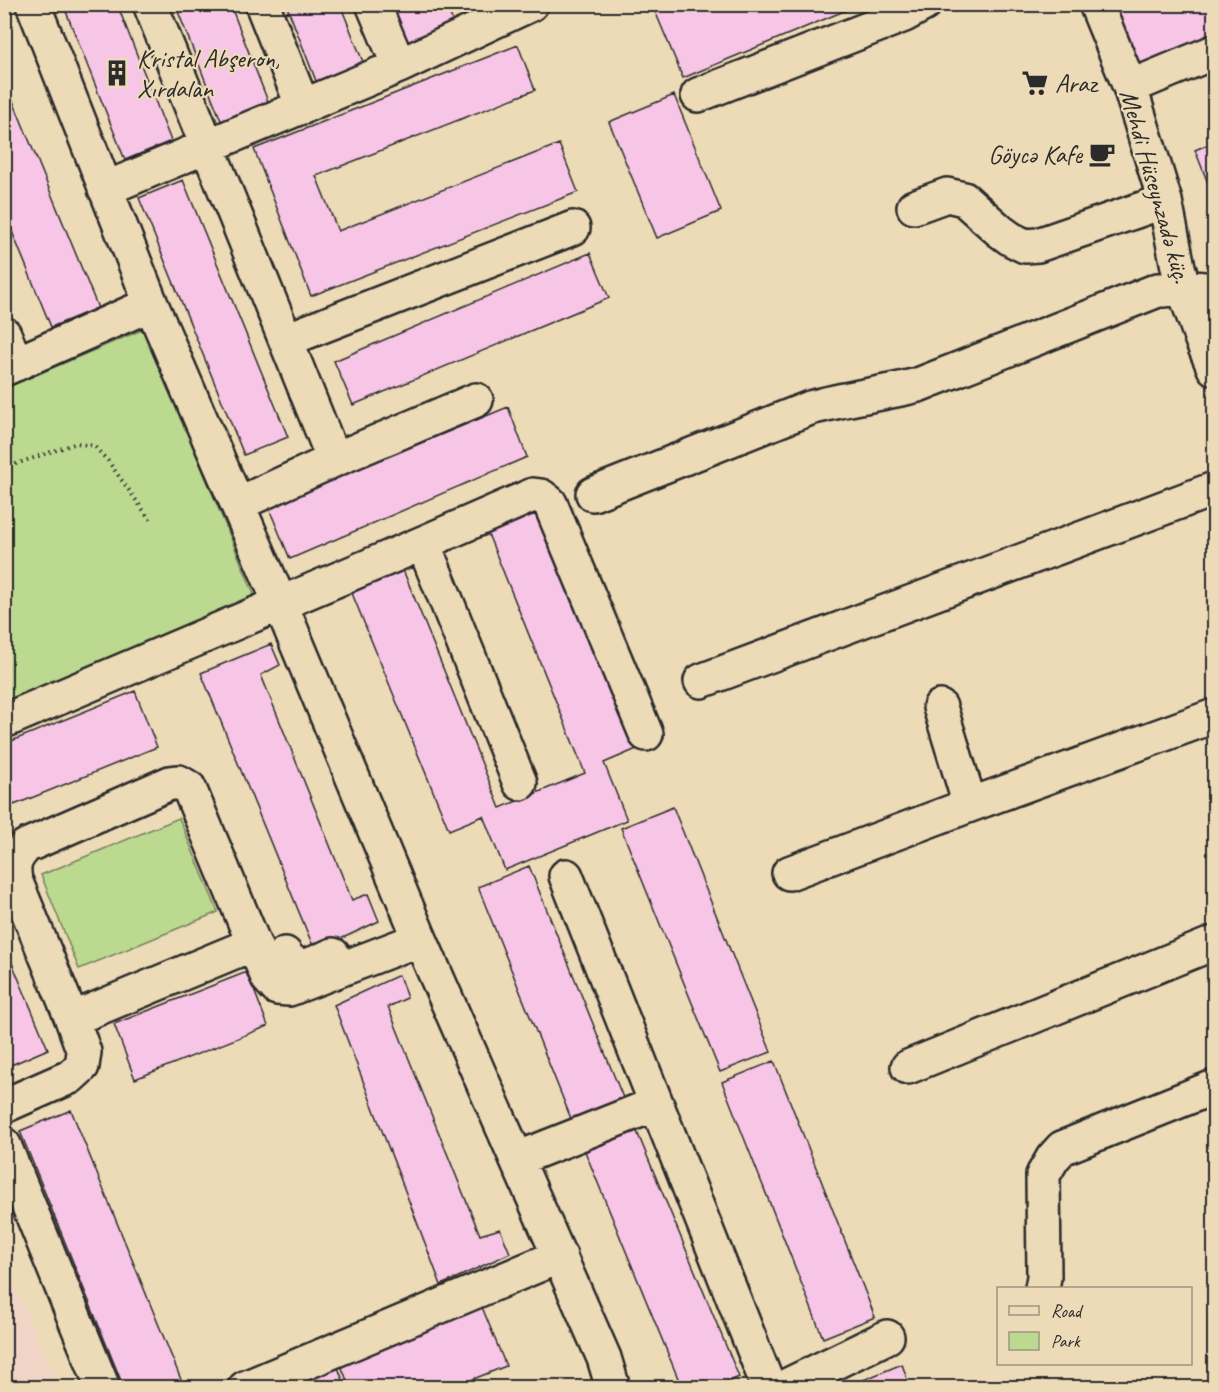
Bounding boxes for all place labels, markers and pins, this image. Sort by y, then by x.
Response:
place label: Kristal Abşeron, Xırdalan [137,42,280,105]
building icon: Kristal Abşeron, Xırdalan [102,58,132,88]
place label: Araz [1055,67,1099,100]
supermarket icon: Araz [1020,68,1050,98]
place label: Göycə Kafe [988,138,1084,171]
cafe icon: Göycə Kafe [1087,139,1117,169]

